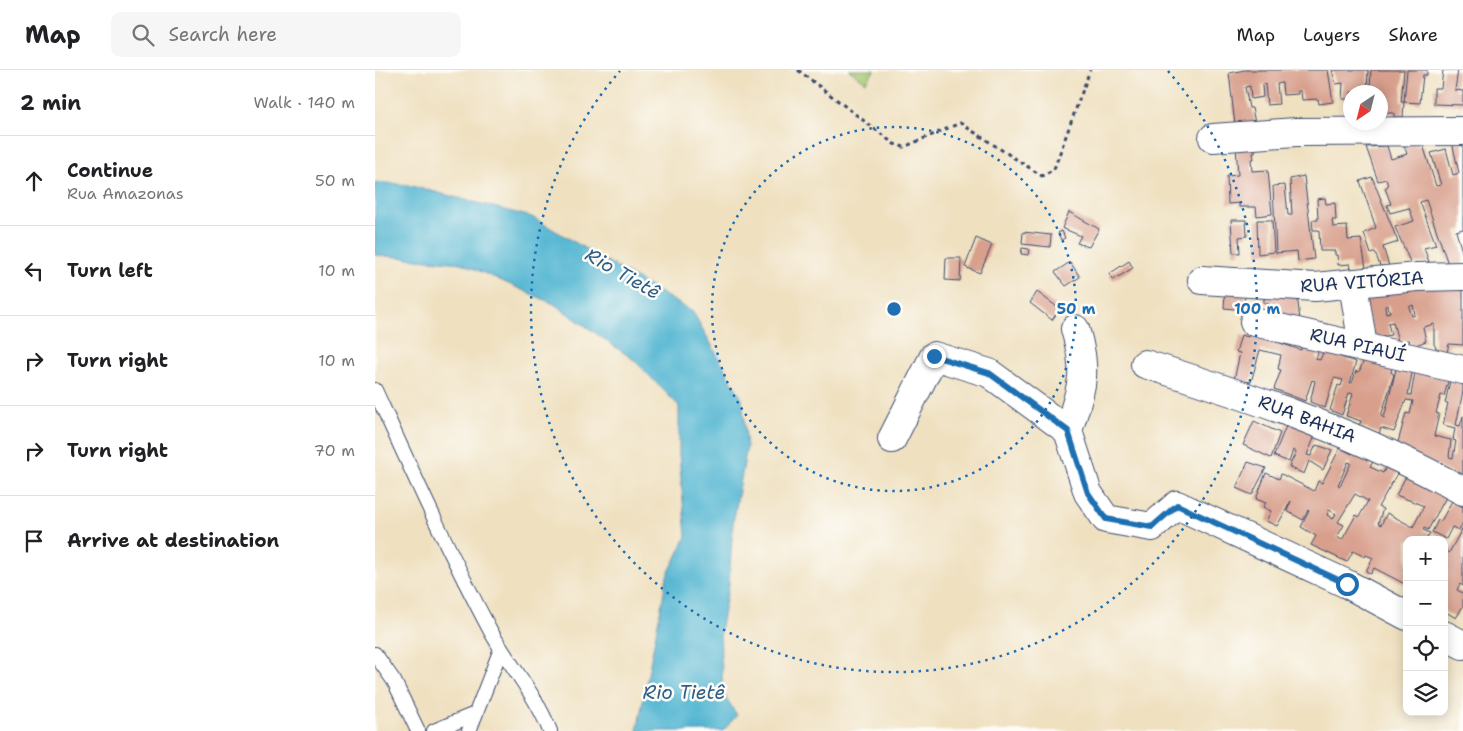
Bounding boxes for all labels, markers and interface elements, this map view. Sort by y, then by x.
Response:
search box [111,12,461,57]
text: Map [25,19,81,51]
icon: search [129,21,157,49]
text: Search here [169,22,277,47]
text: Map [1237,23,1275,47]
text: Layers [1303,23,1360,47]
text: Share [1388,23,1438,47]
north arrow [1343,85,1388,130]
text: 2 min [20,89,81,117]
text: Walk · 140 m [253,92,355,113]
text: Continue [67,158,153,183]
icon: ahead [20,167,48,195]
text: 50 m [315,170,355,191]
text: Rua Amazonas [67,183,184,204]
water label: Rio Tietê [581,242,665,305]
icon: left [20,257,48,285]
text: Turn left [67,258,153,283]
text: 10 m [318,260,355,281]
street label: RUA VITÓRIA [1300,266,1424,298]
text: 50 m [1057,299,1096,319]
text: 100 m [1234,299,1280,319]
centre of rings [885,300,903,318]
street label: RUA PIAUÍ [1308,322,1408,368]
route end [923,345,946,368]
icon: right [20,347,48,375]
text: Turn right [67,348,168,373]
text: 10 m [318,350,355,371]
street label: RUA BAHIA [1255,389,1359,449]
icon: right [20,437,48,465]
text: Turn right [67,438,168,463]
text: 70 m [314,440,355,461]
icon: arrive [20,527,48,555]
text: Arrive at destination [67,528,279,553]
map controls [1403,536,1448,716]
button: + [1403,536,1448,581]
route start [1336,573,1359,596]
button: − [1403,581,1448,626]
button: locate [1403,626,1448,671]
button: layers [1403,671,1448,716]
water label: Rio Tietê [643,680,726,705]

